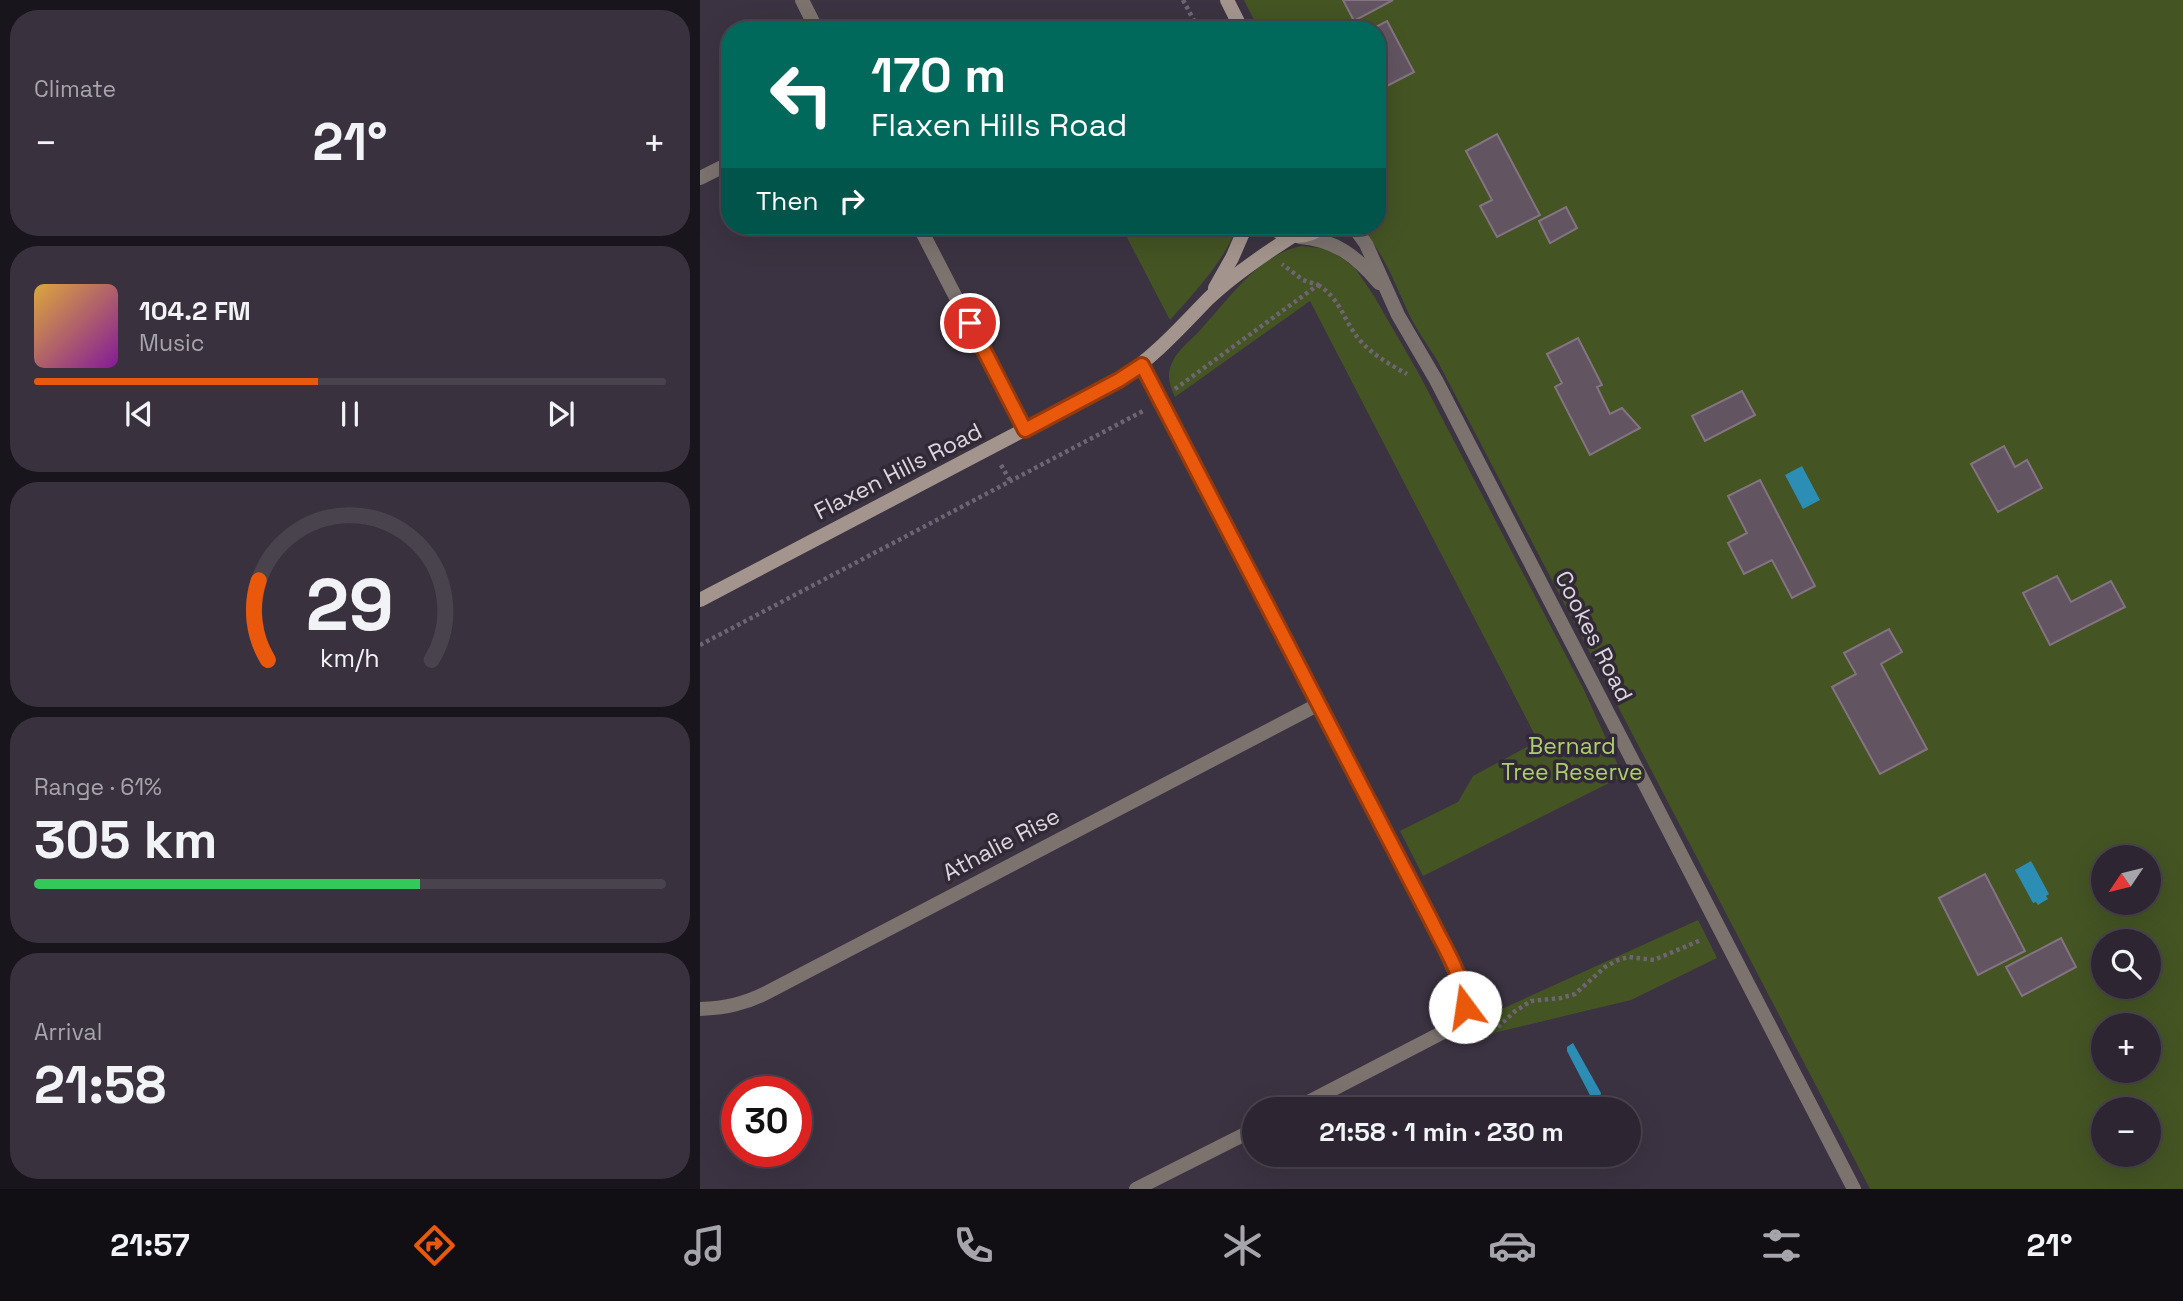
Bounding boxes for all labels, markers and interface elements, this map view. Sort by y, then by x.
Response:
text: 170 m [871,44,1006,106]
icon: left [756,49,847,140]
text: Climate [34,74,116,104]
text: Flaxen Hills Road [871,105,1127,145]
text: 21° [313,109,387,175]
text: − [34,119,58,167]
text: + [642,119,666,167]
icon: right [833,182,871,220]
text: Then [756,184,819,218]
pin [940,293,1000,353]
text: 104.2 FM [139,294,251,328]
icon: arrive [951,304,989,342]
text: Music [139,328,204,358]
icon: previous [120,395,158,433]
icon: pause [331,395,369,433]
icon: next [542,395,580,433]
street label: Flaxen Hills Road [809,416,987,526]
text: 29 [306,559,394,652]
street label: Cookes Road [1548,565,1640,707]
text: km/h [320,642,380,674]
park label: Bernard Tree Reserve [1501,731,1643,787]
text: Range · 61% [34,772,162,802]
street label: Athalie Rise [937,801,1065,887]
text: 305 km [34,807,217,873]
north arrow [2091,845,2161,915]
map controls [2091,845,2161,1167]
button: search [2091,929,2161,999]
position arrow [1428,970,1502,1044]
button: + [2091,1013,2161,1083]
text: Arrival [34,1017,102,1047]
text: 21:58 [34,1052,166,1118]
speed limit sign: 30 [721,1076,812,1167]
button: − [2091,1097,2161,1167]
text: 21:58 · 1 min · 230 m [1319,1115,1564,1149]
icon: directions [410,1221,459,1270]
icon: music [680,1221,729,1270]
icon: phone [949,1221,998,1270]
icon: climate [1218,1221,1267,1270]
icon: car [1488,1221,1537,1270]
icon: filters [1757,1221,1806,1270]
text: 21:57 [110,1225,190,1265]
text: 21° [2027,1225,2073,1265]

